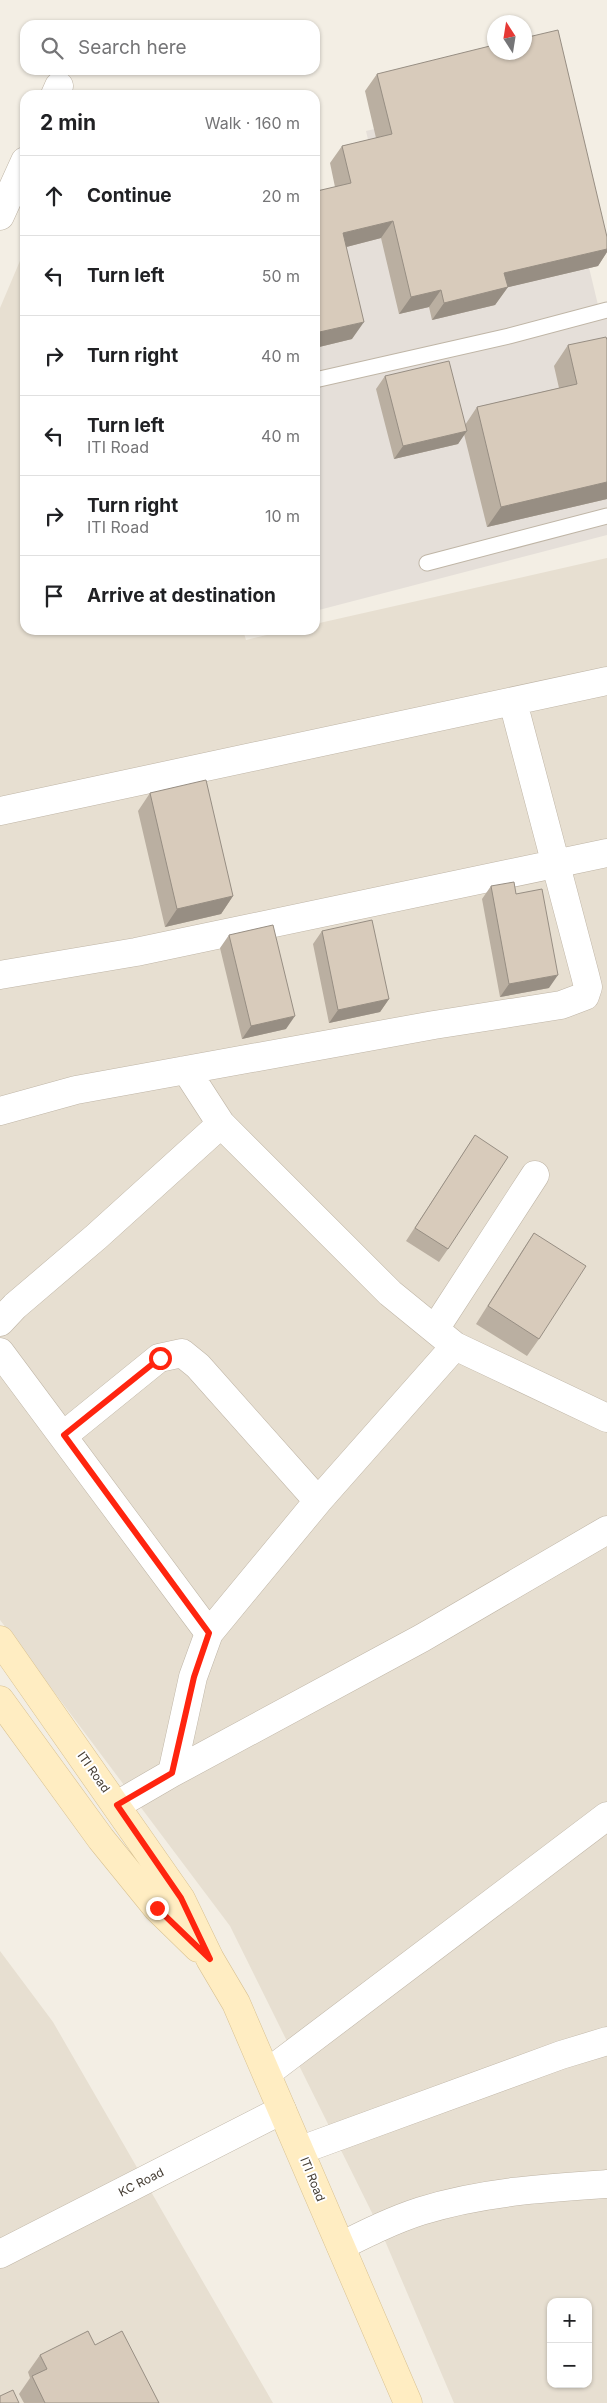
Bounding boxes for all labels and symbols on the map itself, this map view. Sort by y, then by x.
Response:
north arrow [487,15,532,60]
route start [149,1347,172,1370]
street label: ITI Road [75,1749,113,1795]
route end [146,1897,169,1920]
street label: ITI Road [297,2155,329,2203]
street label: KC Road [116,2164,166,2200]

